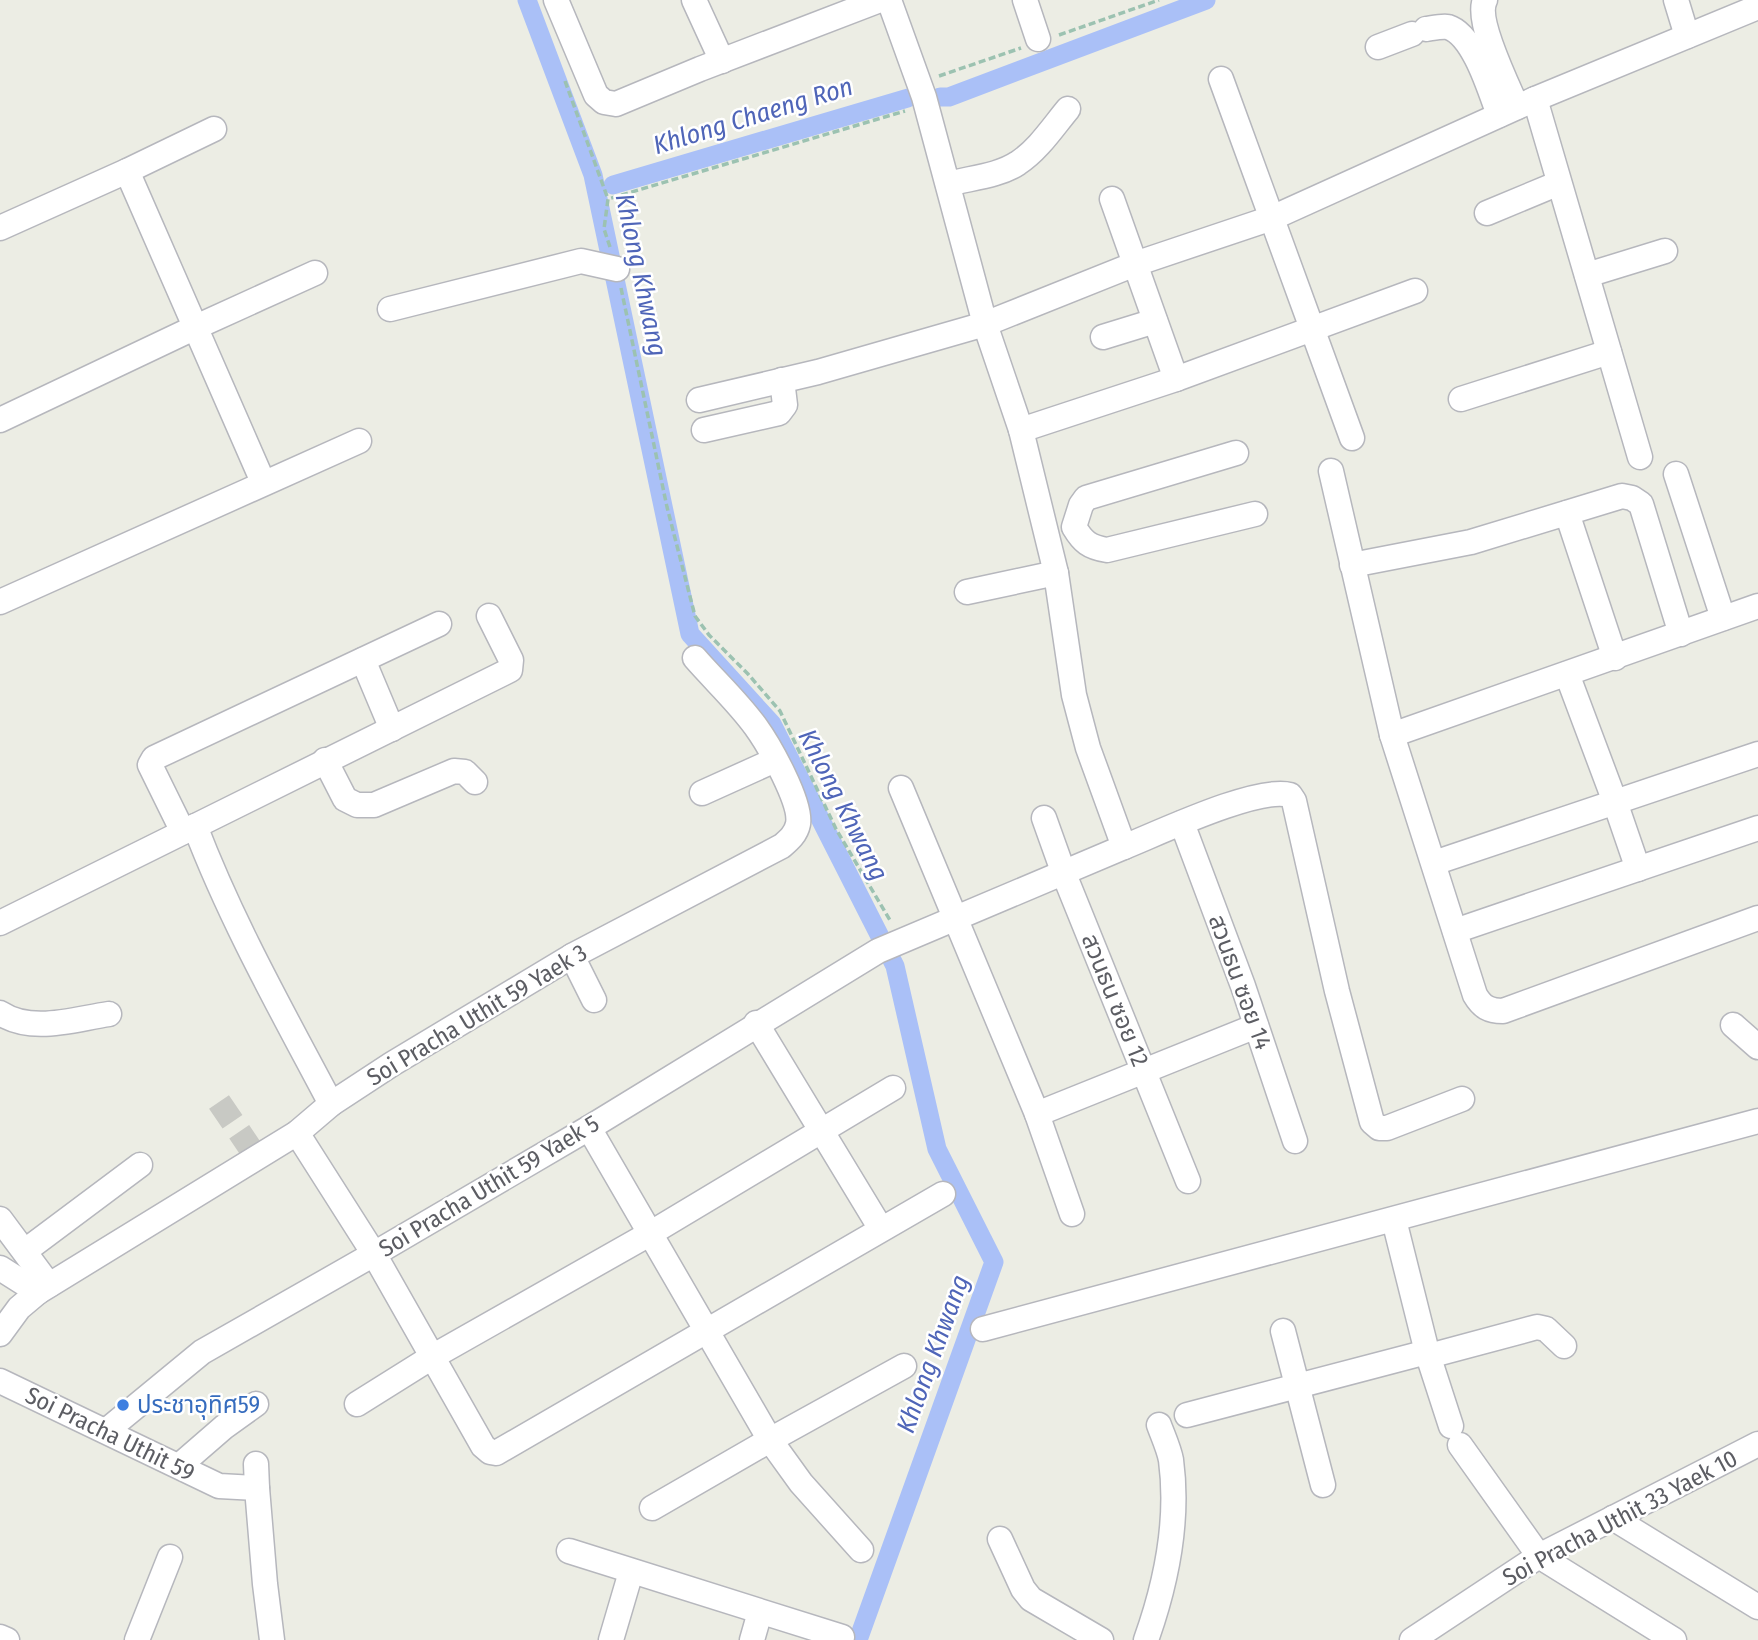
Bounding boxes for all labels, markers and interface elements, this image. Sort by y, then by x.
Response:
water label: Khlong Chaeng Ron [649,71,857,161]
water label: Khlong Khwang [609,191,673,359]
water label: Khlong Khwang [792,724,894,886]
street label: สวนธน ซอย 14 [1203,911,1277,1053]
street label: สวนธน ซอย 12 [1076,930,1154,1070]
street label: Soi Pracha Uthit 59 Yaek 3 [362,938,592,1092]
street label: Soi Pracha Uthit 59 Yaek 5 [374,1109,604,1263]
water label: Khlong Khwang [890,1271,976,1437]
street label: Soi Pracha Uthit 59 [21,1381,199,1487]
place label: ประชาอุทิศ59 [137,1391,260,1420]
marker: ประชาอุทิศ59 [115,1397,131,1413]
street label: Soi Pracha Uthit 33 Yaek 10 [1498,1444,1742,1592]

